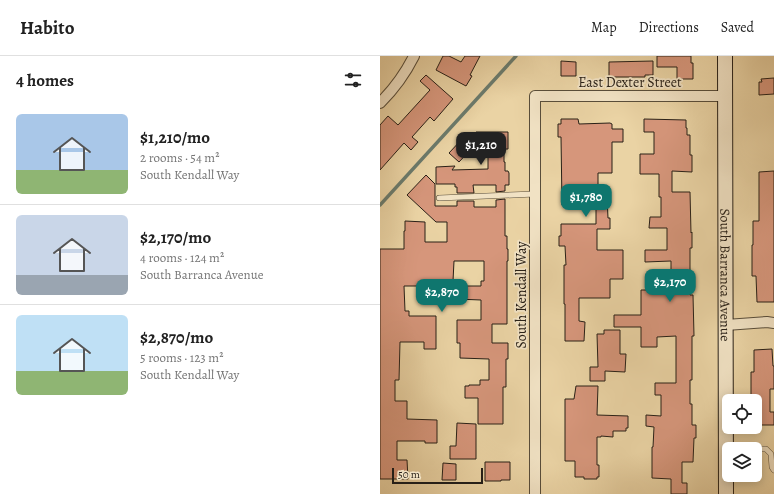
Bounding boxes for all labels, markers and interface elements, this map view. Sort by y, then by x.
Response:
text: Habito [20,15,74,41]
text: Map [591,18,617,37]
text: Directions [639,18,699,37]
text: Saved [721,18,754,37]
text: 4 homes [16,69,74,92]
icon: filters [342,69,364,91]
street label: East Dexter Street [578,73,682,92]
text: $1,210/mo [140,126,210,149]
icon: home [48,130,96,178]
pin: $1,210 [448,132,514,166]
text: $1,210 [465,136,497,153]
text: 2 rooms · 54 m² [140,149,219,166]
text: South Kendall Way [140,166,239,183]
pin: $1,780 [553,184,619,218]
text: $1,780 [570,188,602,205]
street label: South Barranca Avenue [715,208,735,342]
text: $2,170/mo [140,226,211,249]
icon: home [48,231,96,279]
street label: South Kendall Way [512,241,531,348]
text: 4 rooms · 124 m² [140,249,224,266]
text: South Barranca Avenue [140,266,264,283]
pin: $2,170 [637,269,703,303]
text: $2,170 [654,273,686,290]
pin: $2,870 [409,279,475,313]
text: $2,870 [425,283,459,300]
text: $2,870/mo [140,326,213,349]
icon: home [48,331,96,379]
text: 5 rooms · 123 m² [140,349,223,366]
text: South Kendall Way [140,366,239,383]
map controls [722,394,762,482]
button: locate [722,394,762,434]
button: layers [722,442,762,482]
scale bar [392,466,483,485]
text: 50 m [398,467,420,482]

